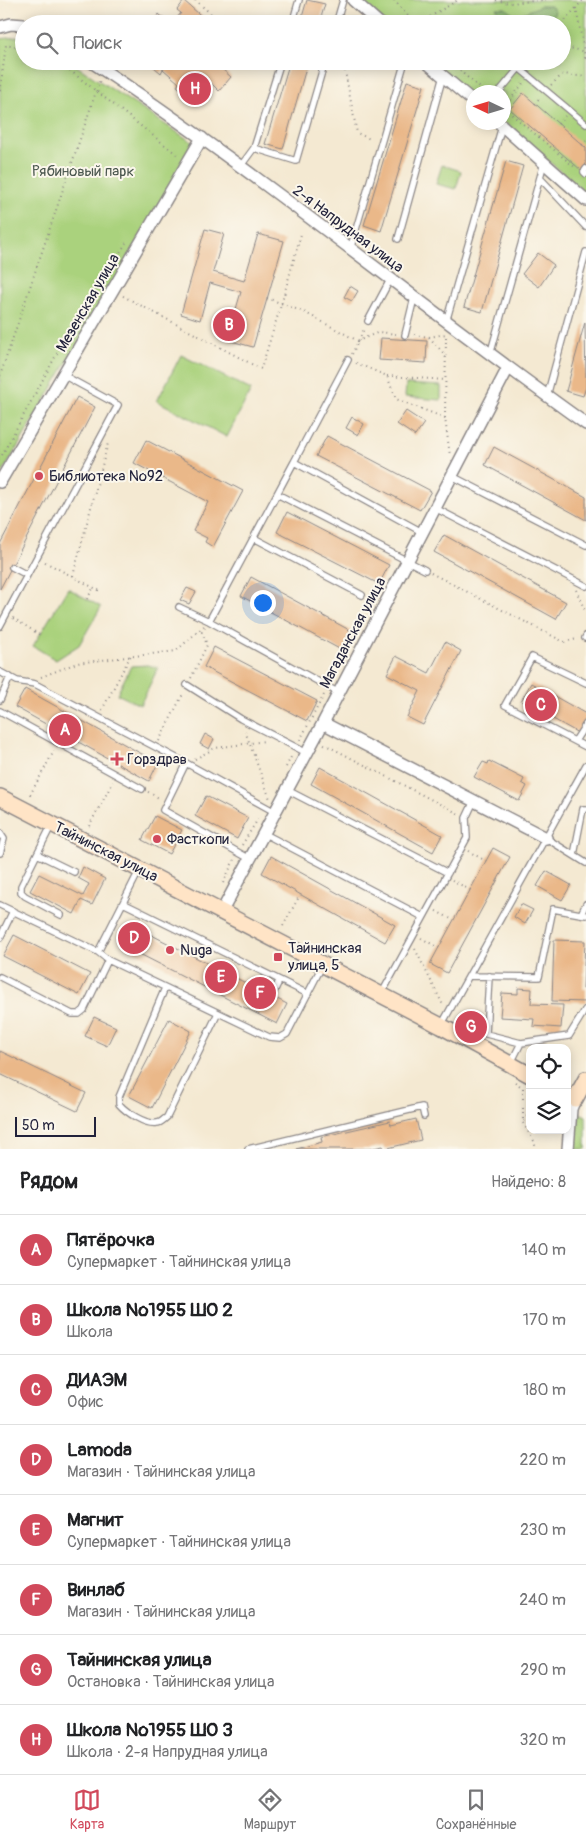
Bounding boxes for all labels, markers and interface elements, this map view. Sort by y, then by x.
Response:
search box [15,15,571,70]
icon: search [33,29,61,57]
text: Поиск [73,31,123,55]
pin: H [179,70,211,108]
north arrow [466,85,511,130]
park label: Рябиновый парк [32,162,134,181]
street label: 2-я Напрудная улица [289,181,407,277]
street label: Мезенская улица [52,250,124,356]
pin: B [213,306,245,344]
place label: Библиотека №92 [49,467,163,486]
marker: Библиотека №92 [33,470,45,482]
street label: Магаданская улица [316,574,390,692]
your location [250,590,276,616]
pin: C [525,686,557,724]
pin: A [49,711,81,749]
place label: Горздрав [127,750,187,769]
marker: Горздрав [111,753,123,765]
street label: Тайнинская улица [51,818,161,886]
place label: Фасткопи [167,830,229,849]
marker: Фасткопи [151,833,163,845]
pin: D [118,919,150,957]
place label: Тайнинская улица, 5 [287,939,362,975]
place label: Nuga [180,941,212,960]
marker: Nuga [164,944,176,956]
marker: Тайнинская улица, 5 [272,951,284,963]
pin: E [205,958,237,996]
pin: F [244,974,276,1012]
pin: G [455,1008,487,1046]
map controls [526,1044,571,1134]
button: locate [526,1044,571,1089]
button: layers [526,1089,571,1134]
scale bar [15,1114,96,1137]
text: 50 m [22,1117,55,1134]
text: Рядом [20,1168,78,1195]
text: Найдено: 8 [491,1172,566,1192]
text: Пятёрочка [67,1228,155,1252]
text: A [31,1240,41,1260]
text: 140 m [522,1240,566,1260]
text: Супермаркет · Тайнинская улица [67,1252,291,1272]
text: Школа №1955 ШО 2 [67,1298,233,1322]
text: B [31,1310,41,1330]
text: 170 m [523,1310,566,1330]
text: Школа [67,1322,113,1342]
text: ДИАЭМ [67,1368,127,1392]
text: C [31,1380,41,1400]
text: 180 m [523,1380,566,1400]
text: Офис [67,1392,104,1412]
text: Lamoda [67,1438,132,1462]
text: D [31,1450,41,1470]
text: 220 m [520,1450,566,1470]
text: Магазин · Тайнинская улица [67,1462,256,1482]
text: Магнит [67,1508,123,1532]
text: E [32,1520,40,1540]
text: 230 m [520,1520,566,1540]
text: Супермаркет · Тайнинская улица [67,1532,291,1552]
text: Винлаб [67,1578,125,1602]
text: F [31,1590,41,1610]
text: 240 m [519,1590,566,1610]
text: Магазин · Тайнинская улица [67,1602,256,1622]
text: Тайнинская улица [67,1648,212,1672]
text: G [31,1660,41,1680]
text: 290 m [520,1660,566,1680]
text: Остановка · Тайнинская улица [67,1672,274,1692]
text: Школа №1955 ШО 3 [67,1718,233,1742]
text: H [31,1730,41,1750]
text: 320 m [520,1730,566,1750]
text: Школа · 2-я Напрудная улица [67,1742,268,1762]
tab: Карта [70,1786,104,1833]
tab: Маршрут [244,1786,296,1833]
tab: Сохранённые [436,1786,516,1833]

